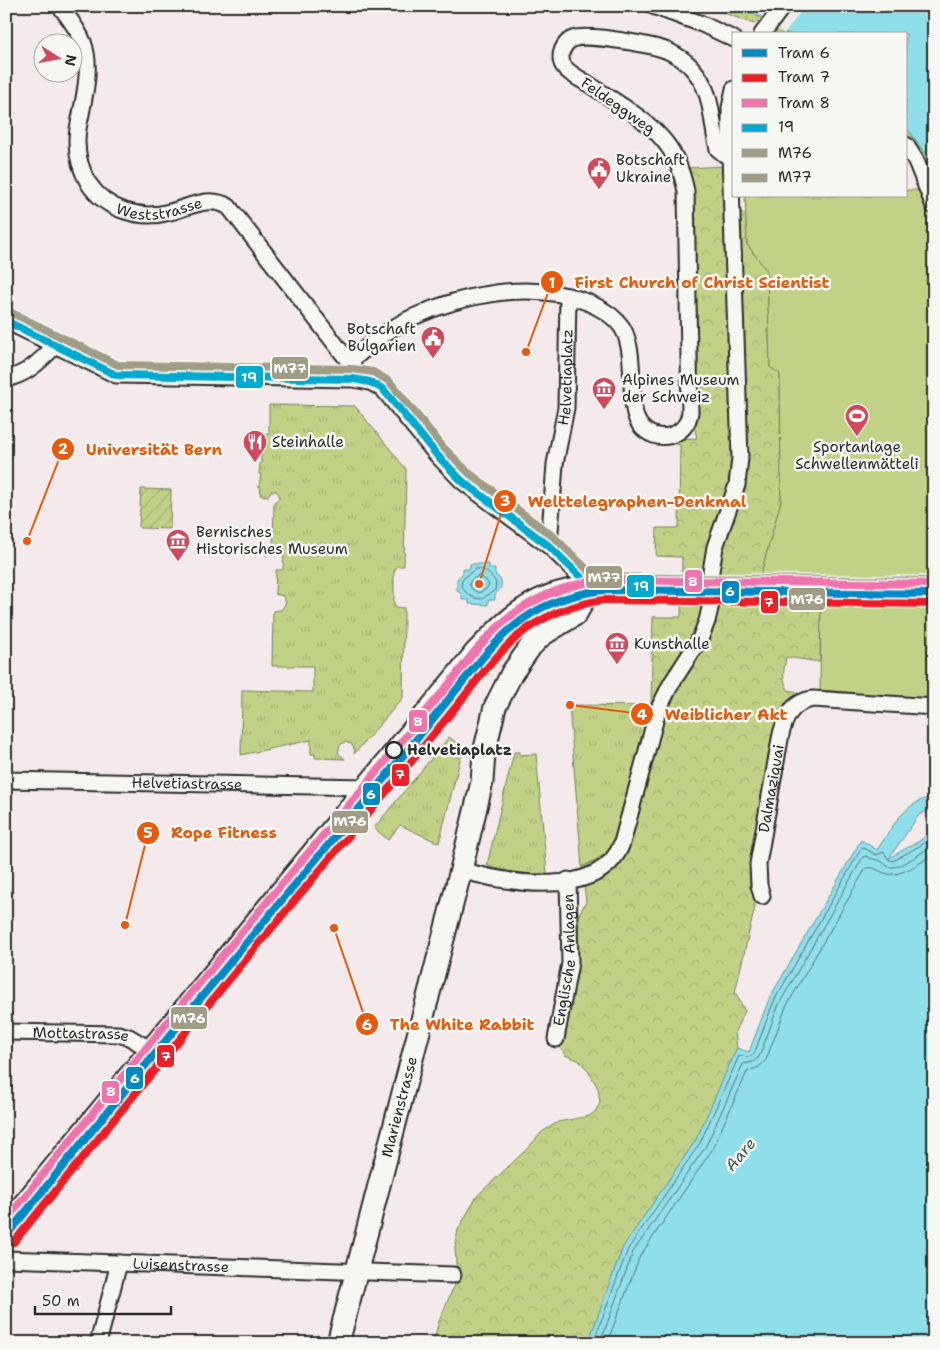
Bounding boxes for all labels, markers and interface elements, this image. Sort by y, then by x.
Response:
north arrow [32,32,82,82]
legend [732,32,908,198]
text: Tram 6 [778,43,830,63]
text: N [61,53,81,68]
text: Tram 7 [778,67,830,87]
street label: Feldeggweg [577,73,659,139]
text: Tram 8 [778,93,830,113]
text: 19 [778,117,794,137]
text: M76 [778,143,812,163]
place label: Botschaft Ukraine [616,150,685,187]
public building icon: Botschaft Ukraine [586,156,612,190]
text: M77 [778,167,812,187]
street label: Weststrasse [113,193,204,225]
callout: First Church of Christ Scientist [539,267,839,298]
text: First Church of Christ Scientist [575,272,830,293]
text: 1 [549,273,556,293]
place label: Botschaft Bulgarien [347,319,416,356]
public building icon: Botschaft Bulgarien [420,325,446,359]
street label: Helvetiaplatz [553,329,577,427]
line badge: M77 [271,356,309,380]
text: M77 [274,359,307,377]
line badge: 19 [235,365,264,389]
text: 19 [241,368,257,386]
place label: Alpines Museum der Schweiz [622,370,740,407]
museum icon: Alpines Museum der Schweiz [591,376,617,410]
sports icon: Sportanlage Schwellenmätteli [844,403,870,437]
restaurant icon: Steinhalle [242,429,268,463]
place label: Steinhalle [272,432,344,452]
callout: Universität Bern [51,434,232,465]
place label: Sportanlage Schwellenmätteli [795,437,919,474]
text: 2 [58,439,69,459]
text: Universität Bern [86,439,222,460]
callout: Welttelegraphen-Denkmal [492,486,756,517]
text: 3 [500,491,510,511]
text: Welttelegraphen-Denkmal [528,491,747,512]
place label: Bernisches Historisches Museum [196,522,348,559]
museum icon: Bernisches Historisches Museum [165,528,191,562]
line badge: M77 [585,565,623,589]
text: M77 [588,568,621,586]
line badge: 8 [684,569,703,593]
text: 8 [688,572,698,590]
line badge: 19 [626,574,655,598]
text: 19 [633,577,649,595]
line badge: 6 [721,580,740,604]
text: 6 [725,582,735,600]
line badge: M76 [788,587,826,611]
line badge: 7 [760,590,779,614]
text: M76 [790,590,824,608]
text: 7 [764,593,774,611]
museum icon: Kunsthalle [604,631,630,665]
place label: Kunsthalle [634,634,710,654]
callout: Weiblicher Akt [630,699,797,730]
text: Weiblicher Akt [665,704,788,725]
text: 4 [637,705,648,725]
line badge: 8 [408,709,428,733]
text: 8 [413,712,423,730]
place label: Helvetiaplatz [407,740,512,760]
marker: Helvetiaplatz [385,741,403,759]
street label: Dalmaziquai [754,743,789,834]
line badge: 7 [391,763,410,787]
text: 7 [395,765,405,783]
street label: Helvetiastrasse [131,772,243,795]
line badge: 6 [362,782,381,806]
text: 6 [366,785,376,803]
line badge: M76 [331,810,369,834]
text: M76 [333,812,367,830]
callout: Rope Fitness [136,817,287,848]
text: Rope Fitness [171,822,277,843]
text: 5 [143,823,153,843]
street label: Englische Anlagen [549,893,581,1028]
line badge: M76 [170,1006,208,1030]
text: M76 [172,1009,206,1027]
callout: The White Rabbit [355,1009,544,1040]
text: The White Rabbit [390,1014,535,1035]
text: 6 [362,1015,372,1035]
street label: Mottastrasse [32,1022,132,1047]
line badge: 7 [156,1044,175,1068]
text: 7 [161,1047,171,1065]
street label: Marienstrasse [377,1054,422,1159]
line badge: 6 [125,1066,144,1090]
text: 6 [130,1069,140,1087]
line badge: 8 [101,1080,120,1104]
text: 8 [106,1082,116,1100]
water label: Aare [720,1133,760,1175]
street label: Luisenstrasse [132,1254,230,1277]
scale bar [35,1284,171,1316]
text: 50 m [42,1291,80,1311]

